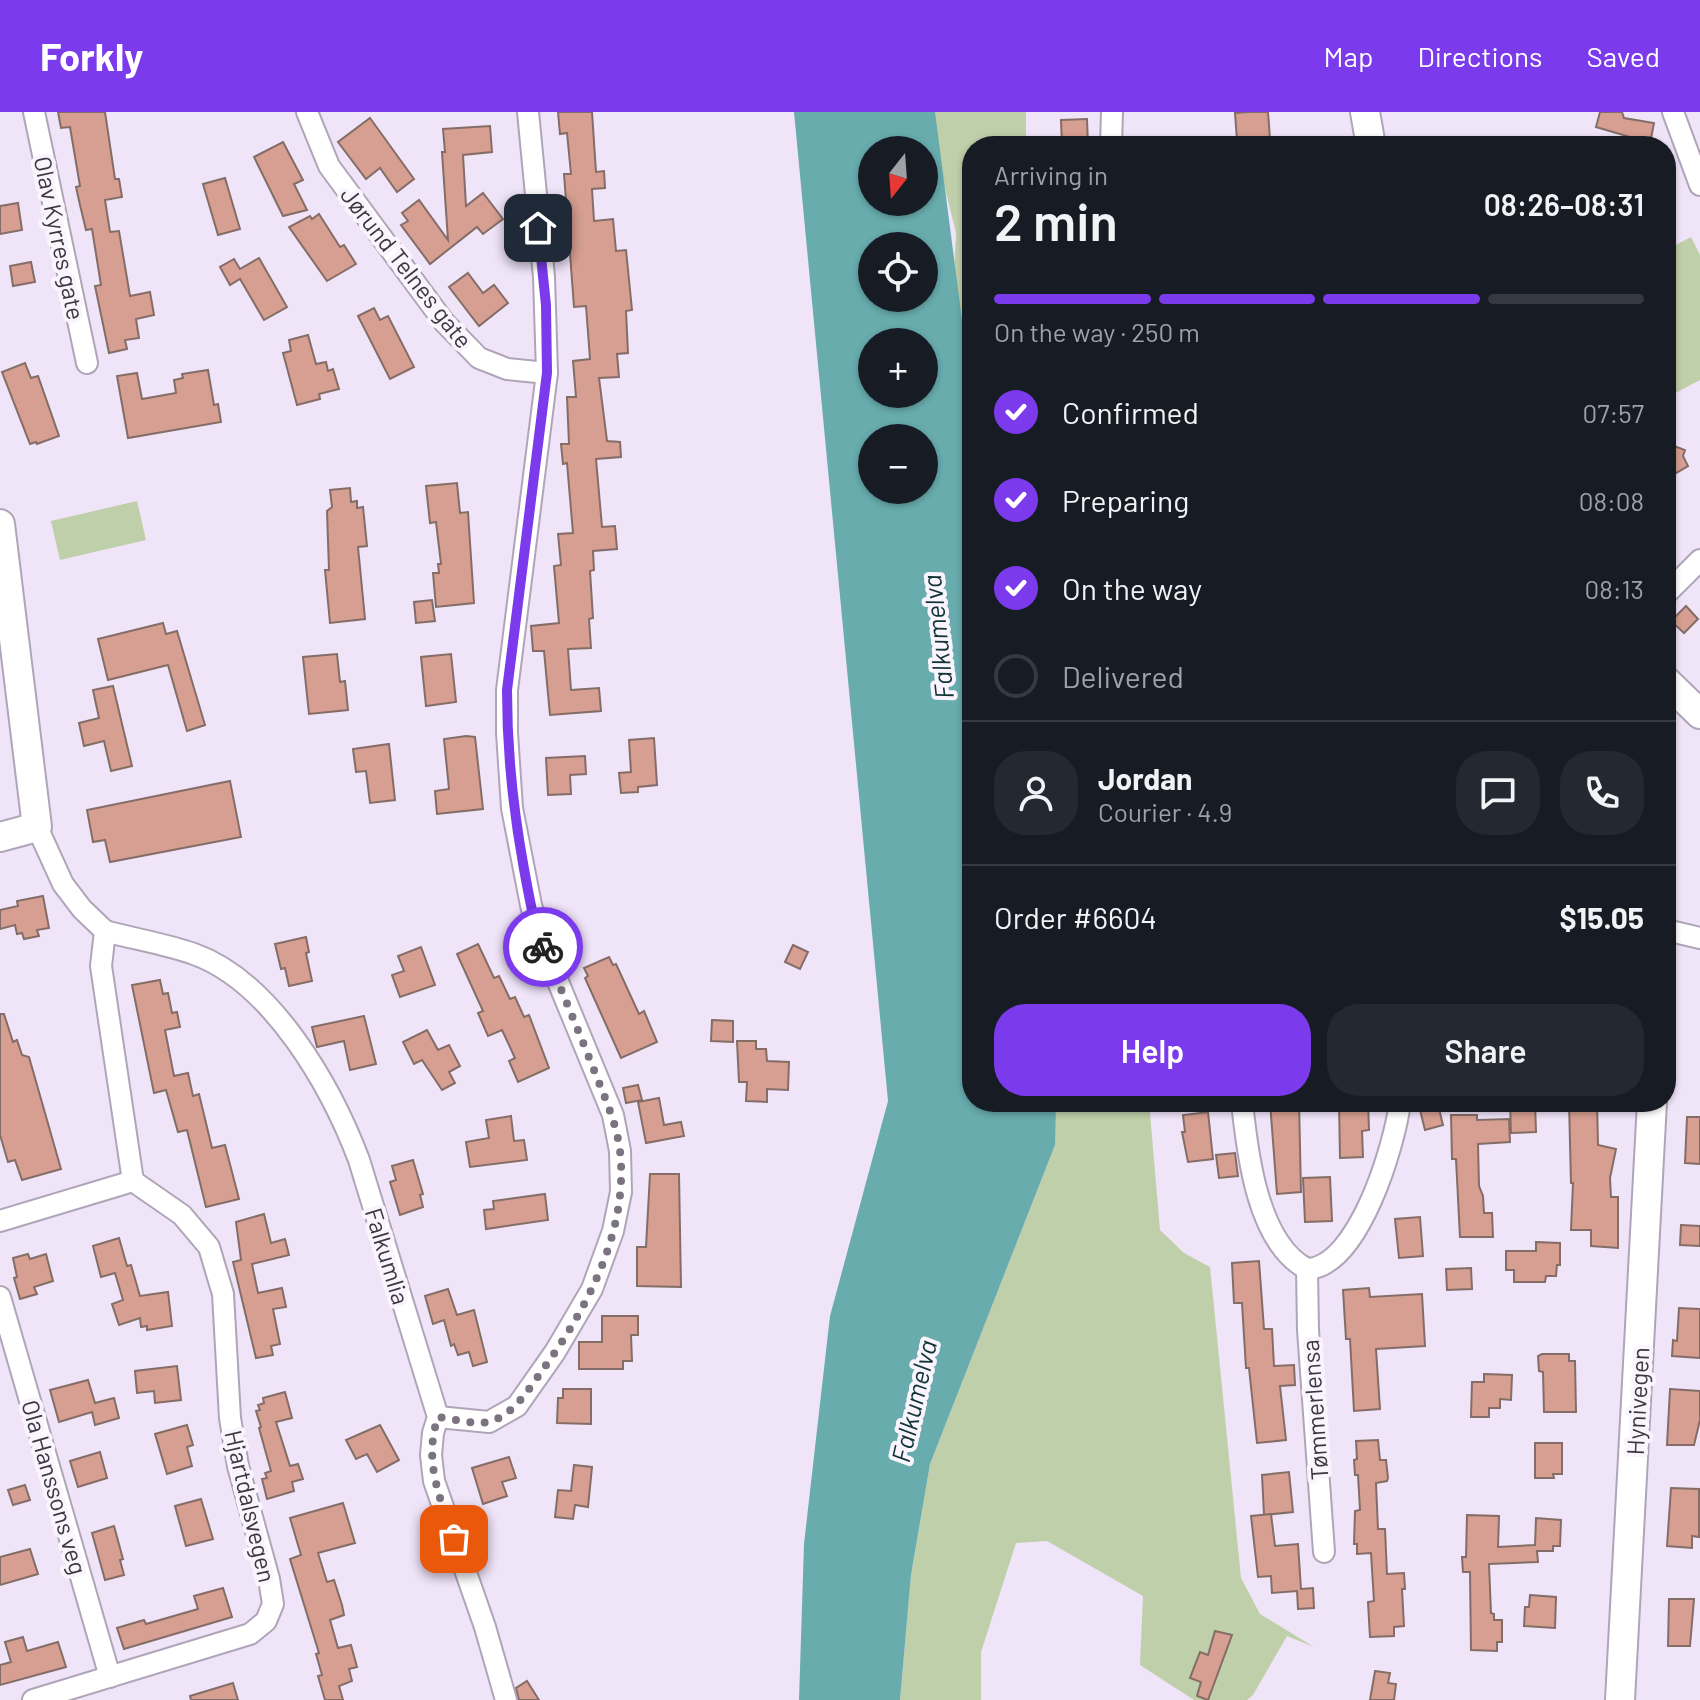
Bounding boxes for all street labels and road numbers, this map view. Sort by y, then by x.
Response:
street label: Olav Kyrres gate [29,154,91,322]
street label: Jørund Telnes gate [335,180,479,354]
street label: Falkumlia [360,1204,416,1308]
street label: Tømmerlensa [1295,1339,1333,1481]
street label: Hynivegen [1620,1346,1654,1456]
street label: Ola Hanssons veg [16,1396,94,1578]
street label: Hjartdalsvegen [219,1427,283,1585]

